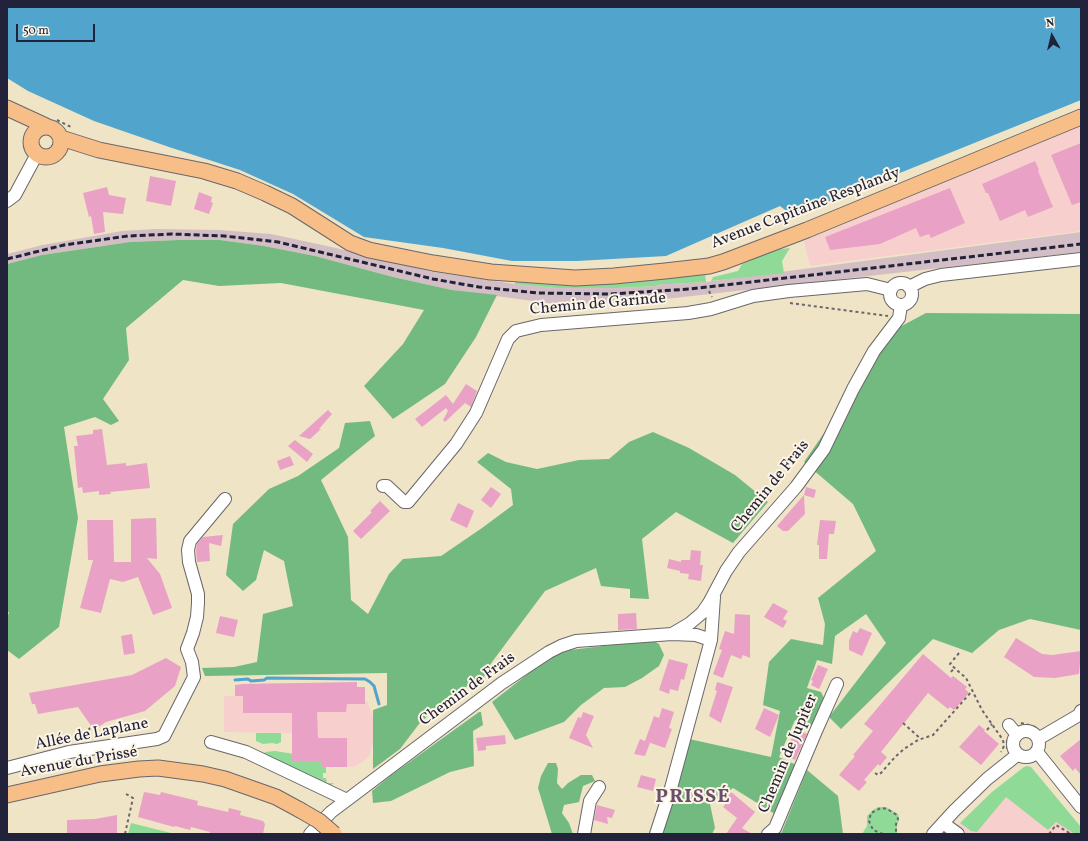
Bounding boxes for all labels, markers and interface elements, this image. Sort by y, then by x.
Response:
scale bar [18,16,97,42]
north arrow [1032,16,1072,56]
text: N [1045,16,1055,32]
text: 50 m [23,23,49,39]
street label: Avenue Capitaine Resplandy [709,164,903,254]
street label: Chemin de Garinde [529,289,667,321]
street label: Chemin de Frais [728,437,814,537]
street label: Chemin de Frais [416,649,520,731]
street label: Chemin de Jupiter [755,692,823,816]
street label: Allée de Laplane [34,715,150,755]
street label: Avenue du Prissé [19,743,139,783]
district label: PRISSÉ [655,786,731,810]

